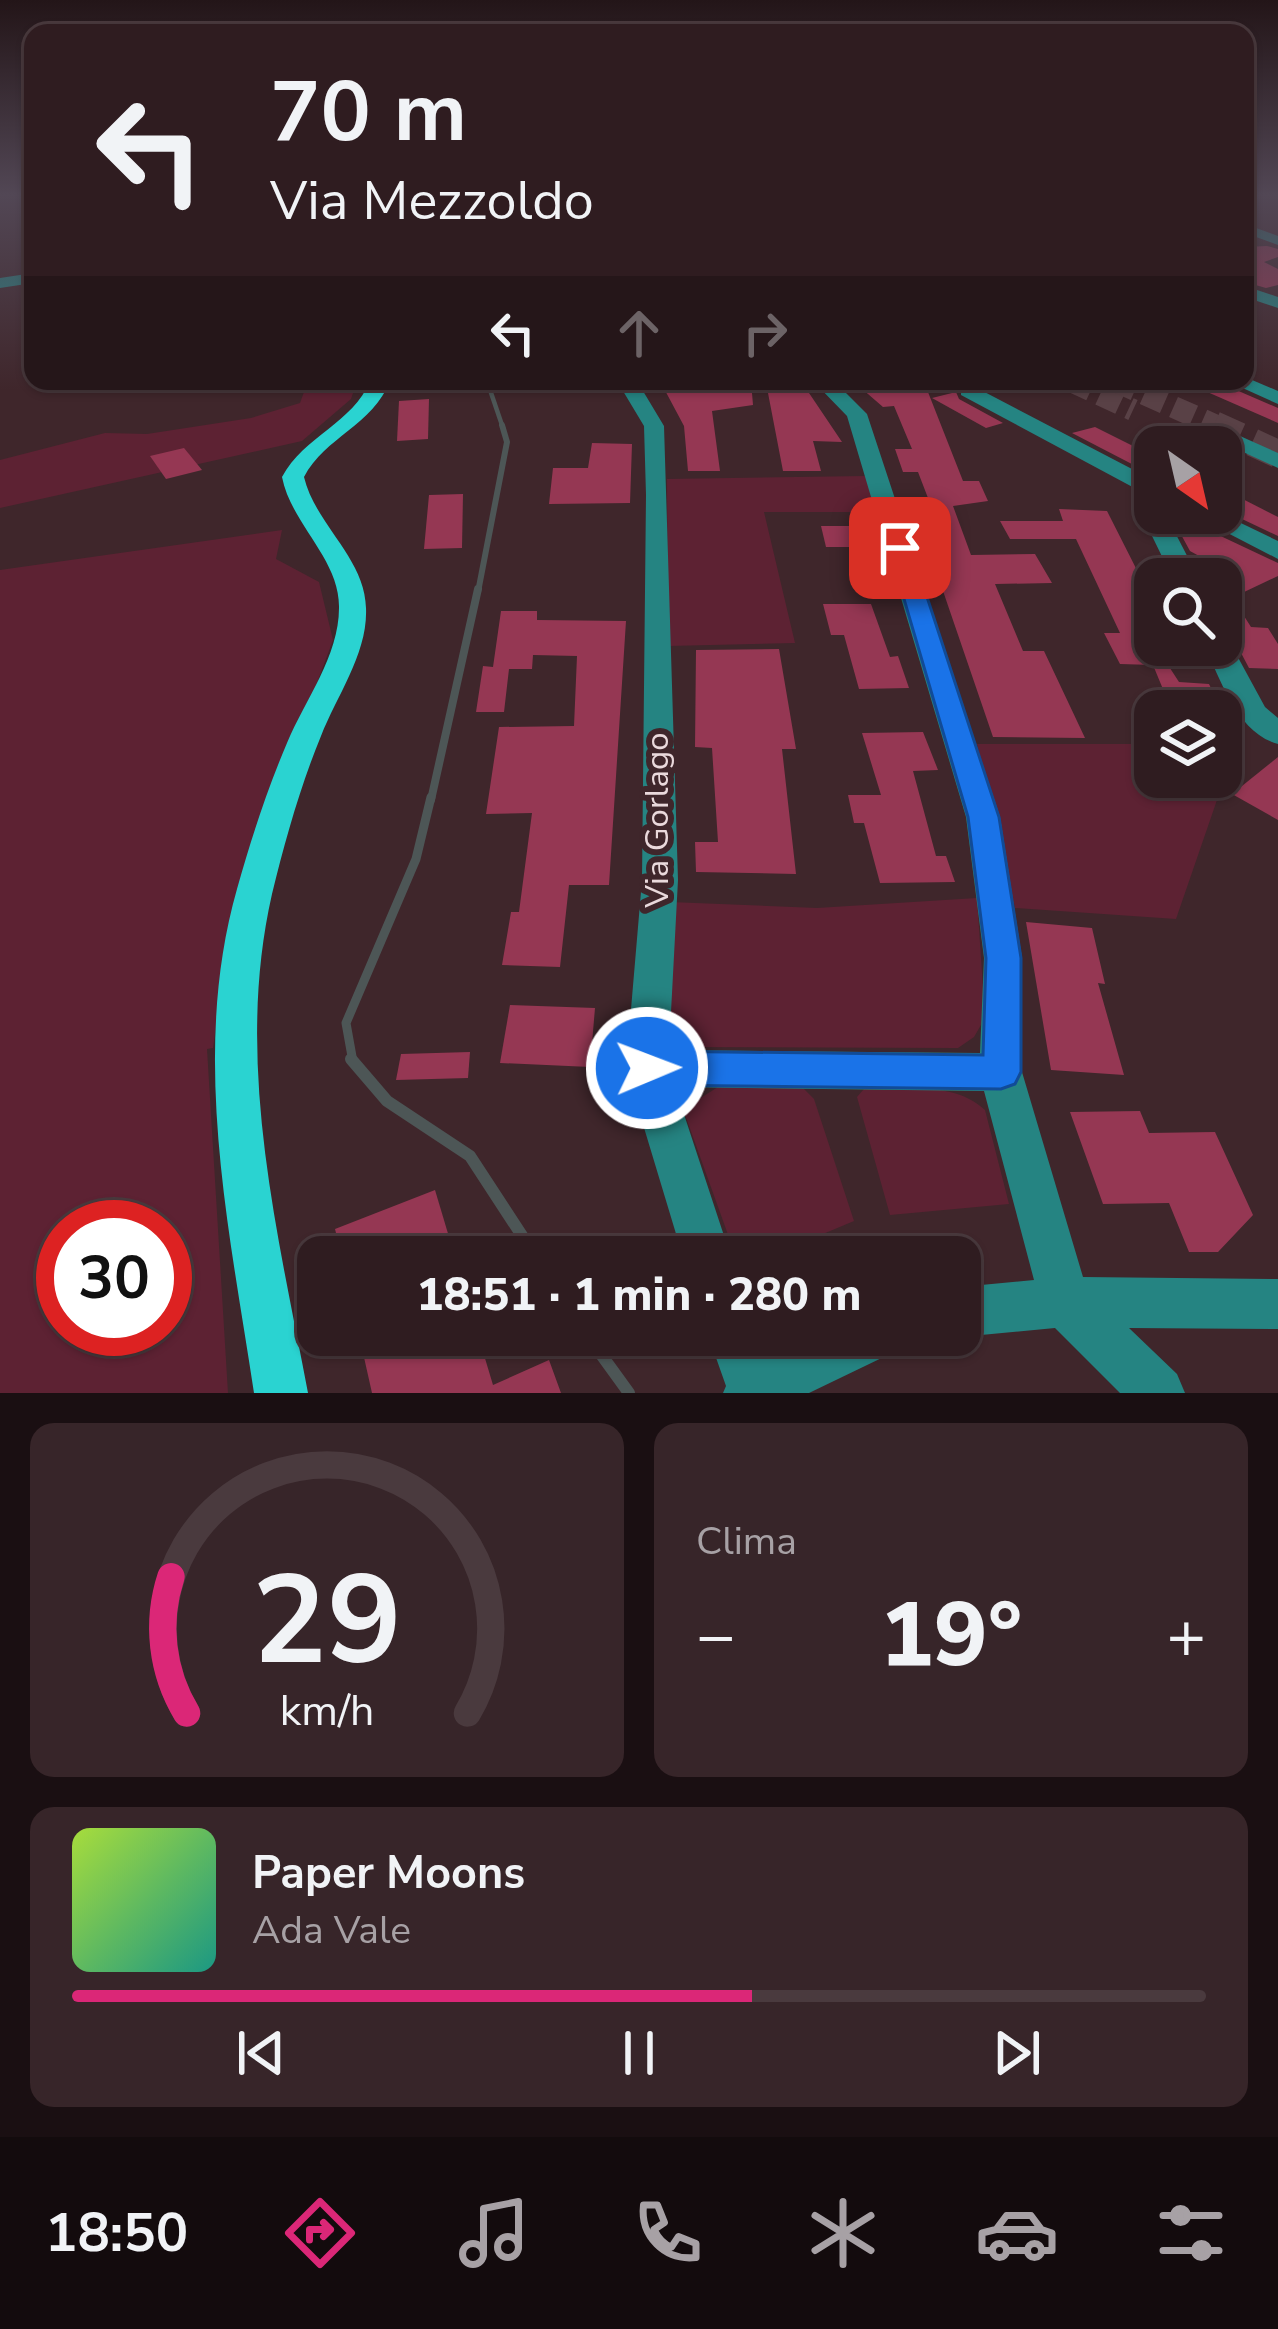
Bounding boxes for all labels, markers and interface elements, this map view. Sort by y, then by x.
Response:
text: 70 m [270,55,467,170]
icon: left [72,72,228,228]
text: Via Mezzoldo [270,164,594,238]
icon: left [480,300,546,366]
icon: ahead [606,300,672,366]
icon: right [732,300,798,366]
north arrow [1134,426,1242,534]
map controls [1134,426,1242,798]
pin [849,497,951,599]
icon: arrive [867,515,933,581]
button: search [1134,558,1242,666]
button: layers [1134,690,1242,798]
street label: Via Gorlago [635,732,680,909]
position arrow [584,1005,710,1131]
speed limit sign: 30 [36,1200,192,1356]
text: 18:51 · 1 min · 280 m [416,1265,862,1326]
text: Clima [696,1515,797,1568]
text: 29 [252,1536,402,1706]
text: 19° [880,1574,1022,1697]
text: − [696,1591,736,1681]
text: + [1166,1591,1206,1681]
text: km/h [280,1682,374,1740]
text: Paper Moons [252,1843,525,1904]
text: Ada Vale [252,1904,411,1957]
icon: previous [228,2020,294,2086]
icon: pause [606,2020,672,2086]
icon: next [984,2020,1050,2086]
icon: directions [278,2191,362,2275]
icon: music [452,2191,536,2275]
icon: phone [626,2191,710,2275]
icon: climate [801,2191,885,2275]
icon: car [975,2191,1059,2275]
icon: filters [1149,2191,1233,2275]
text: 18:50 [45,2196,188,2270]

